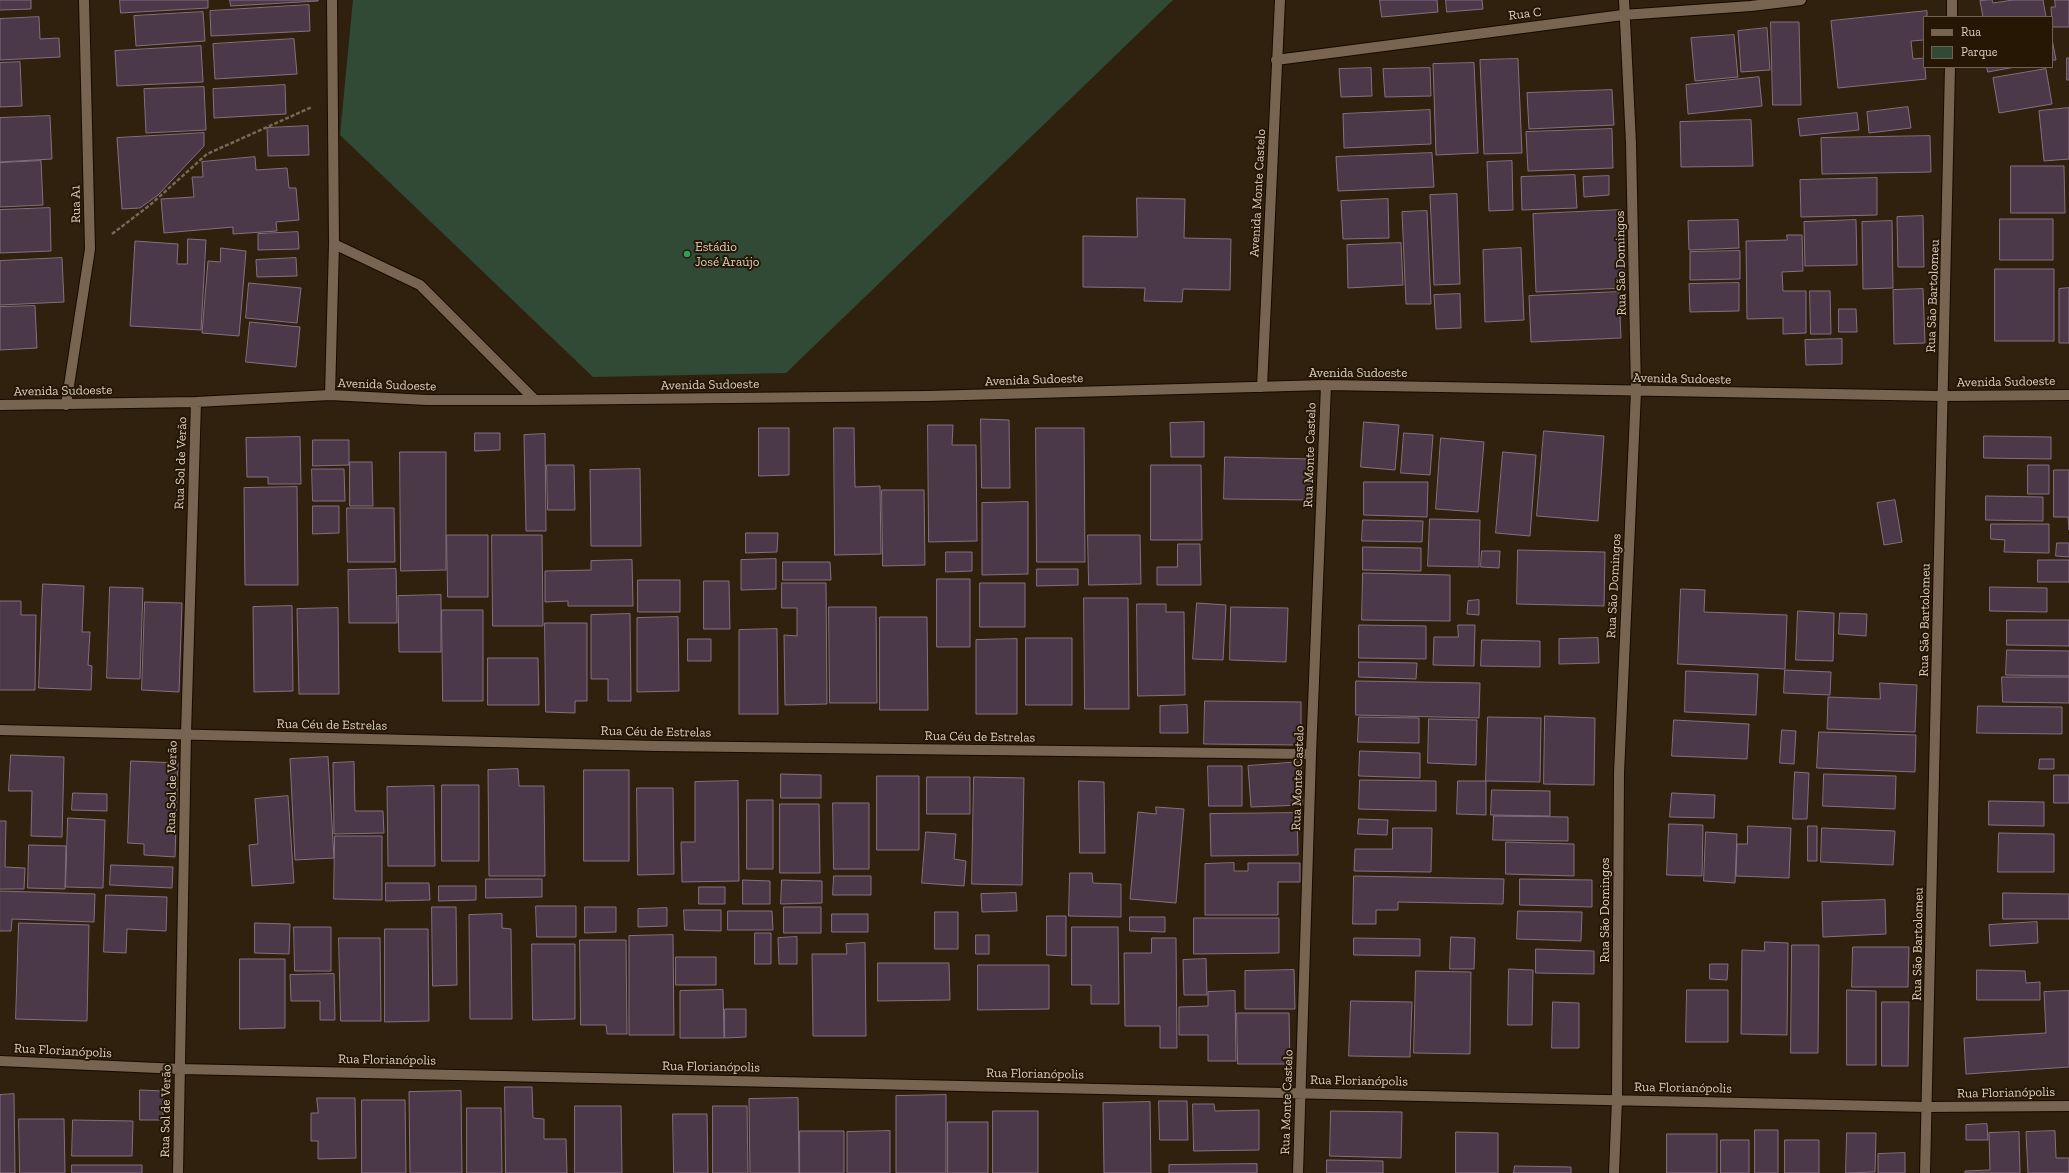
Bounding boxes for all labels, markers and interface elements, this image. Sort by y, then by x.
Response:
street label: Rua C [1508,4,1542,24]
legend [1923,16,2053,68]
text: Rua [1961,25,1981,39]
text: Parque [1961,45,1997,59]
street label: Avenida Monte Castelo [1247,128,1269,258]
street label: Rua A1 [68,185,84,223]
street label: Rua São Domingos [1612,210,1630,316]
place label: Estádio José Araújo [695,239,759,270]
street label: Rua São Bartolomeu [1923,239,1943,353]
marker: Estádio José Araújo [682,249,692,259]
street label: Avenida Sudoeste [1309,365,1407,381]
street label: Avenida Sudoeste [984,370,1084,390]
street label: Avenida Sudoeste [1633,370,1731,388]
street label: Avenida Sudoeste [1957,373,2055,391]
street label: Avenida Sudoeste [337,375,437,395]
street label: Avenida Sudoeste [661,376,759,394]
street label: Avenida Sudoeste [14,382,112,400]
street label: Rua Monte Castelo [1300,402,1320,508]
street label: Rua Sol de Verão [172,416,190,510]
street label: Rua São Domingos [1603,533,1625,639]
street label: Rua São Bartolomeu [1916,563,1934,677]
street label: Rua Céu de Estrelas [277,716,387,734]
street label: Rua Céu de Estrelas [601,723,711,741]
street label: Rua Monte Castelo [1288,725,1308,831]
street label: Rua Céu de Estrelas [925,728,1035,746]
street label: Rua Sol de Verão [163,740,181,834]
street label: Rua São Domingos [1597,857,1613,963]
street label: Rua São Bartolomeu [1909,887,1927,1001]
street label: Rua Florianópolis [14,1041,112,1061]
street label: Rua Monte Castelo [1277,1049,1297,1155]
street label: Rua Florianópolis [338,1051,436,1069]
street label: Rua Florianópolis [662,1058,760,1076]
street label: Rua Sol de Verão [157,1064,175,1158]
street label: Rua Florianópolis [986,1065,1084,1083]
street label: Rua Florianópolis [1310,1072,1408,1090]
street label: Rua Florianópolis [1634,1079,1732,1097]
street label: Rua Florianópolis [1957,1084,2055,1102]

